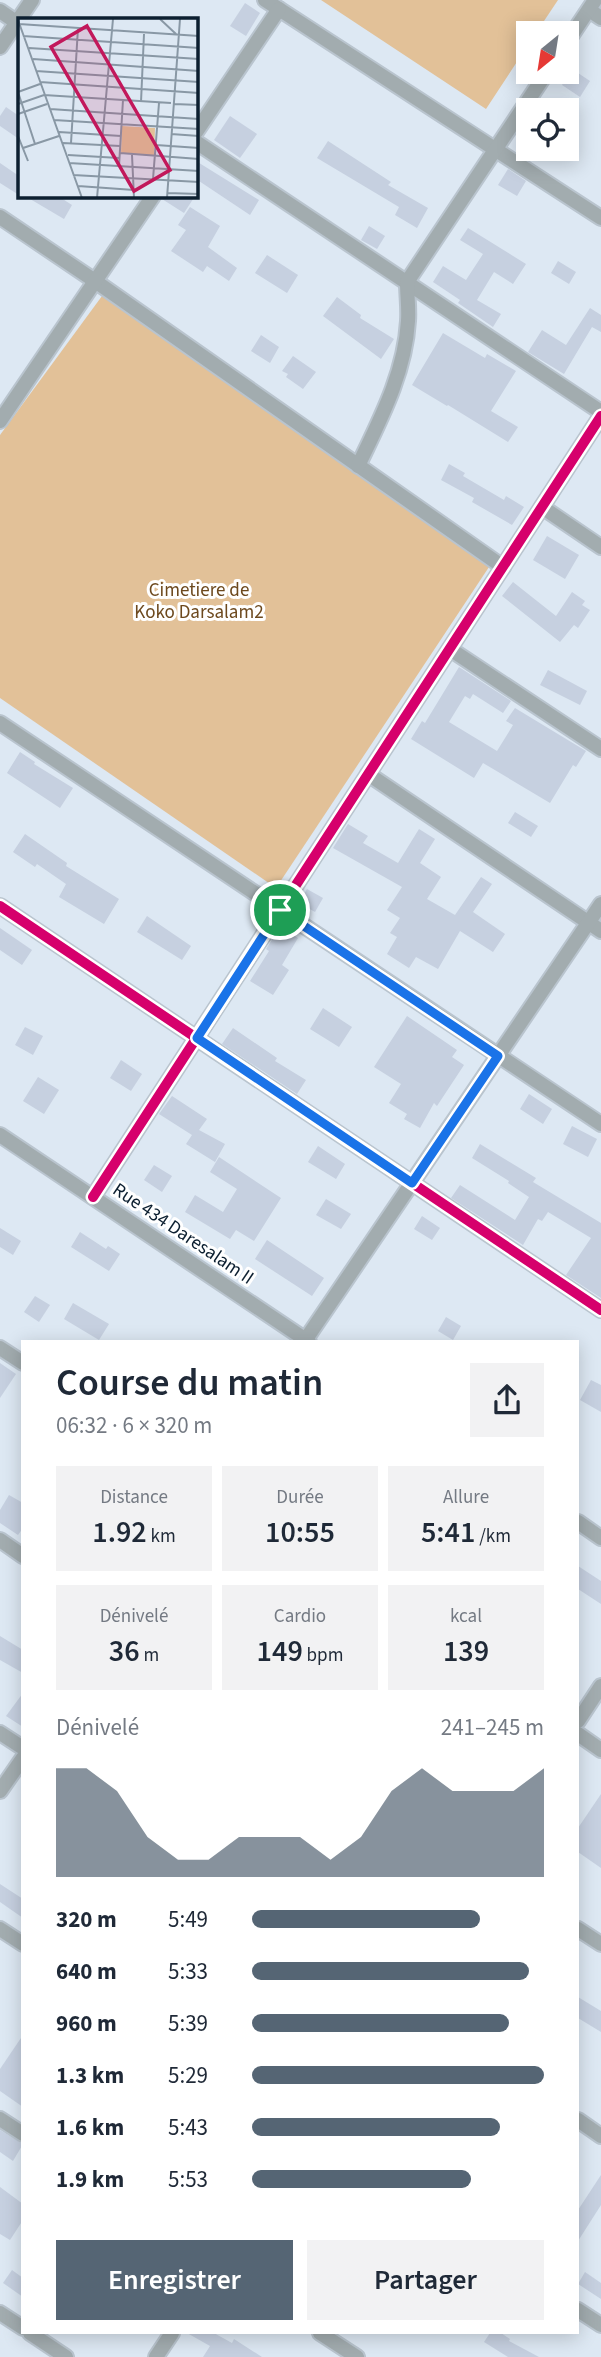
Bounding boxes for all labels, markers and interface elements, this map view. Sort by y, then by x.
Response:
inset map [18,18,198,198]
north arrow [516,21,579,84]
map controls [516,21,579,161]
button: locate [516,98,579,161]
park label: Cimetiere de Koko Darsalam2 [134,577,264,626]
pin [250,880,310,940]
icon: arrive [261,891,299,929]
street label: Rue 434 Daresalam II [107,1177,259,1291]
text: Course du matin [56,1356,323,1410]
button: share [470,1363,544,1437]
text: 06:32 · 6 × 320 m [56,1409,212,1442]
text: Distance [100,1484,168,1511]
text: Durée [276,1484,324,1511]
text: Allure [443,1484,489,1511]
text: 1.92 [92,1511,147,1554]
text: 10:55 [265,1511,335,1554]
text: 5:41 [421,1511,475,1554]
text: km [147,1523,176,1550]
text: /km [475,1523,511,1550]
text: Dénivelé [100,1603,168,1630]
text: Cardio [274,1603,326,1630]
text: kcal [450,1603,482,1630]
text: 36 [109,1630,140,1673]
text: 149 [257,1630,303,1673]
text: 139 [443,1630,489,1673]
text: m [140,1642,159,1669]
text: bpm [303,1642,343,1669]
text: Dénivelé [56,1711,139,1744]
text: 241–245 m [441,1711,544,1744]
text: 320 m [56,1903,117,1936]
text: 5:49 [168,1903,208,1936]
text: 640 m [56,1955,117,1988]
text: 5:33 [168,1955,208,1988]
text: 960 m [56,2007,117,2040]
text: 5:39 [168,2007,208,2040]
text: 1.3 km [56,2059,124,2092]
text: 5:29 [168,2059,208,2092]
text: 1.6 km [56,2111,124,2144]
text: 5:43 [168,2111,208,2144]
text: 1.9 km [56,2163,124,2196]
text: 5:53 [168,2163,208,2196]
button: Enregistrer [56,2240,293,2320]
button: Partager [307,2240,544,2320]

